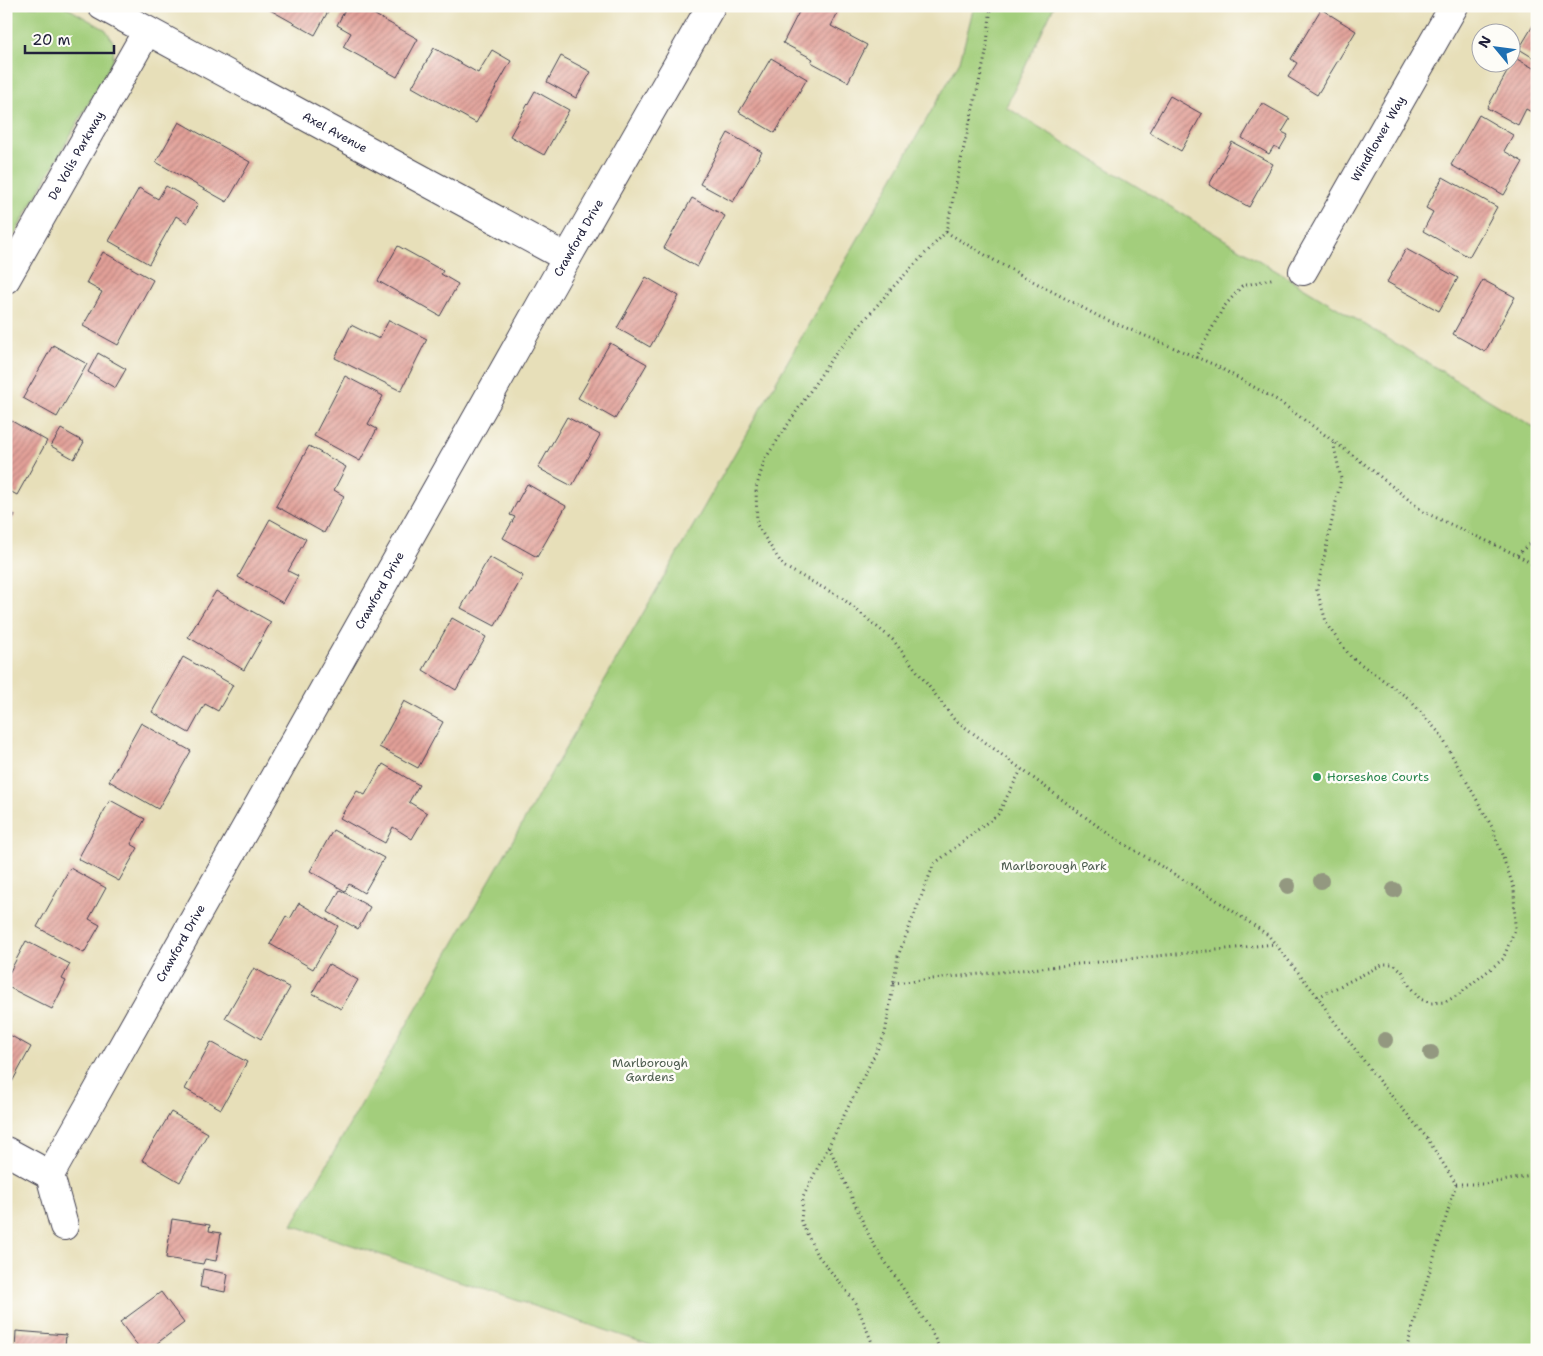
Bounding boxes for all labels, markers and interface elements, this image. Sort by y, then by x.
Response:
scale bar [25,22,114,54]
north arrow [1470,22,1520,72]
text: 20 m [32,30,71,50]
text: N [1474,32,1495,51]
street label: Windflower Way [1347,93,1409,185]
street label: De Volis Parkway [45,108,108,203]
street label: Axel Avenue [300,108,370,156]
street label: Crawford Drive [550,196,607,279]
street label: Crawford Drive [351,549,408,632]
place label: Horseshoe Courts [1327,769,1429,785]
marker: Horseshoe Courts [1311,771,1323,783]
park label: Marlborough Park [1001,858,1107,874]
street label: Crawford Drive [152,901,209,985]
park label: Marlborough Gardens [612,1055,688,1085]

